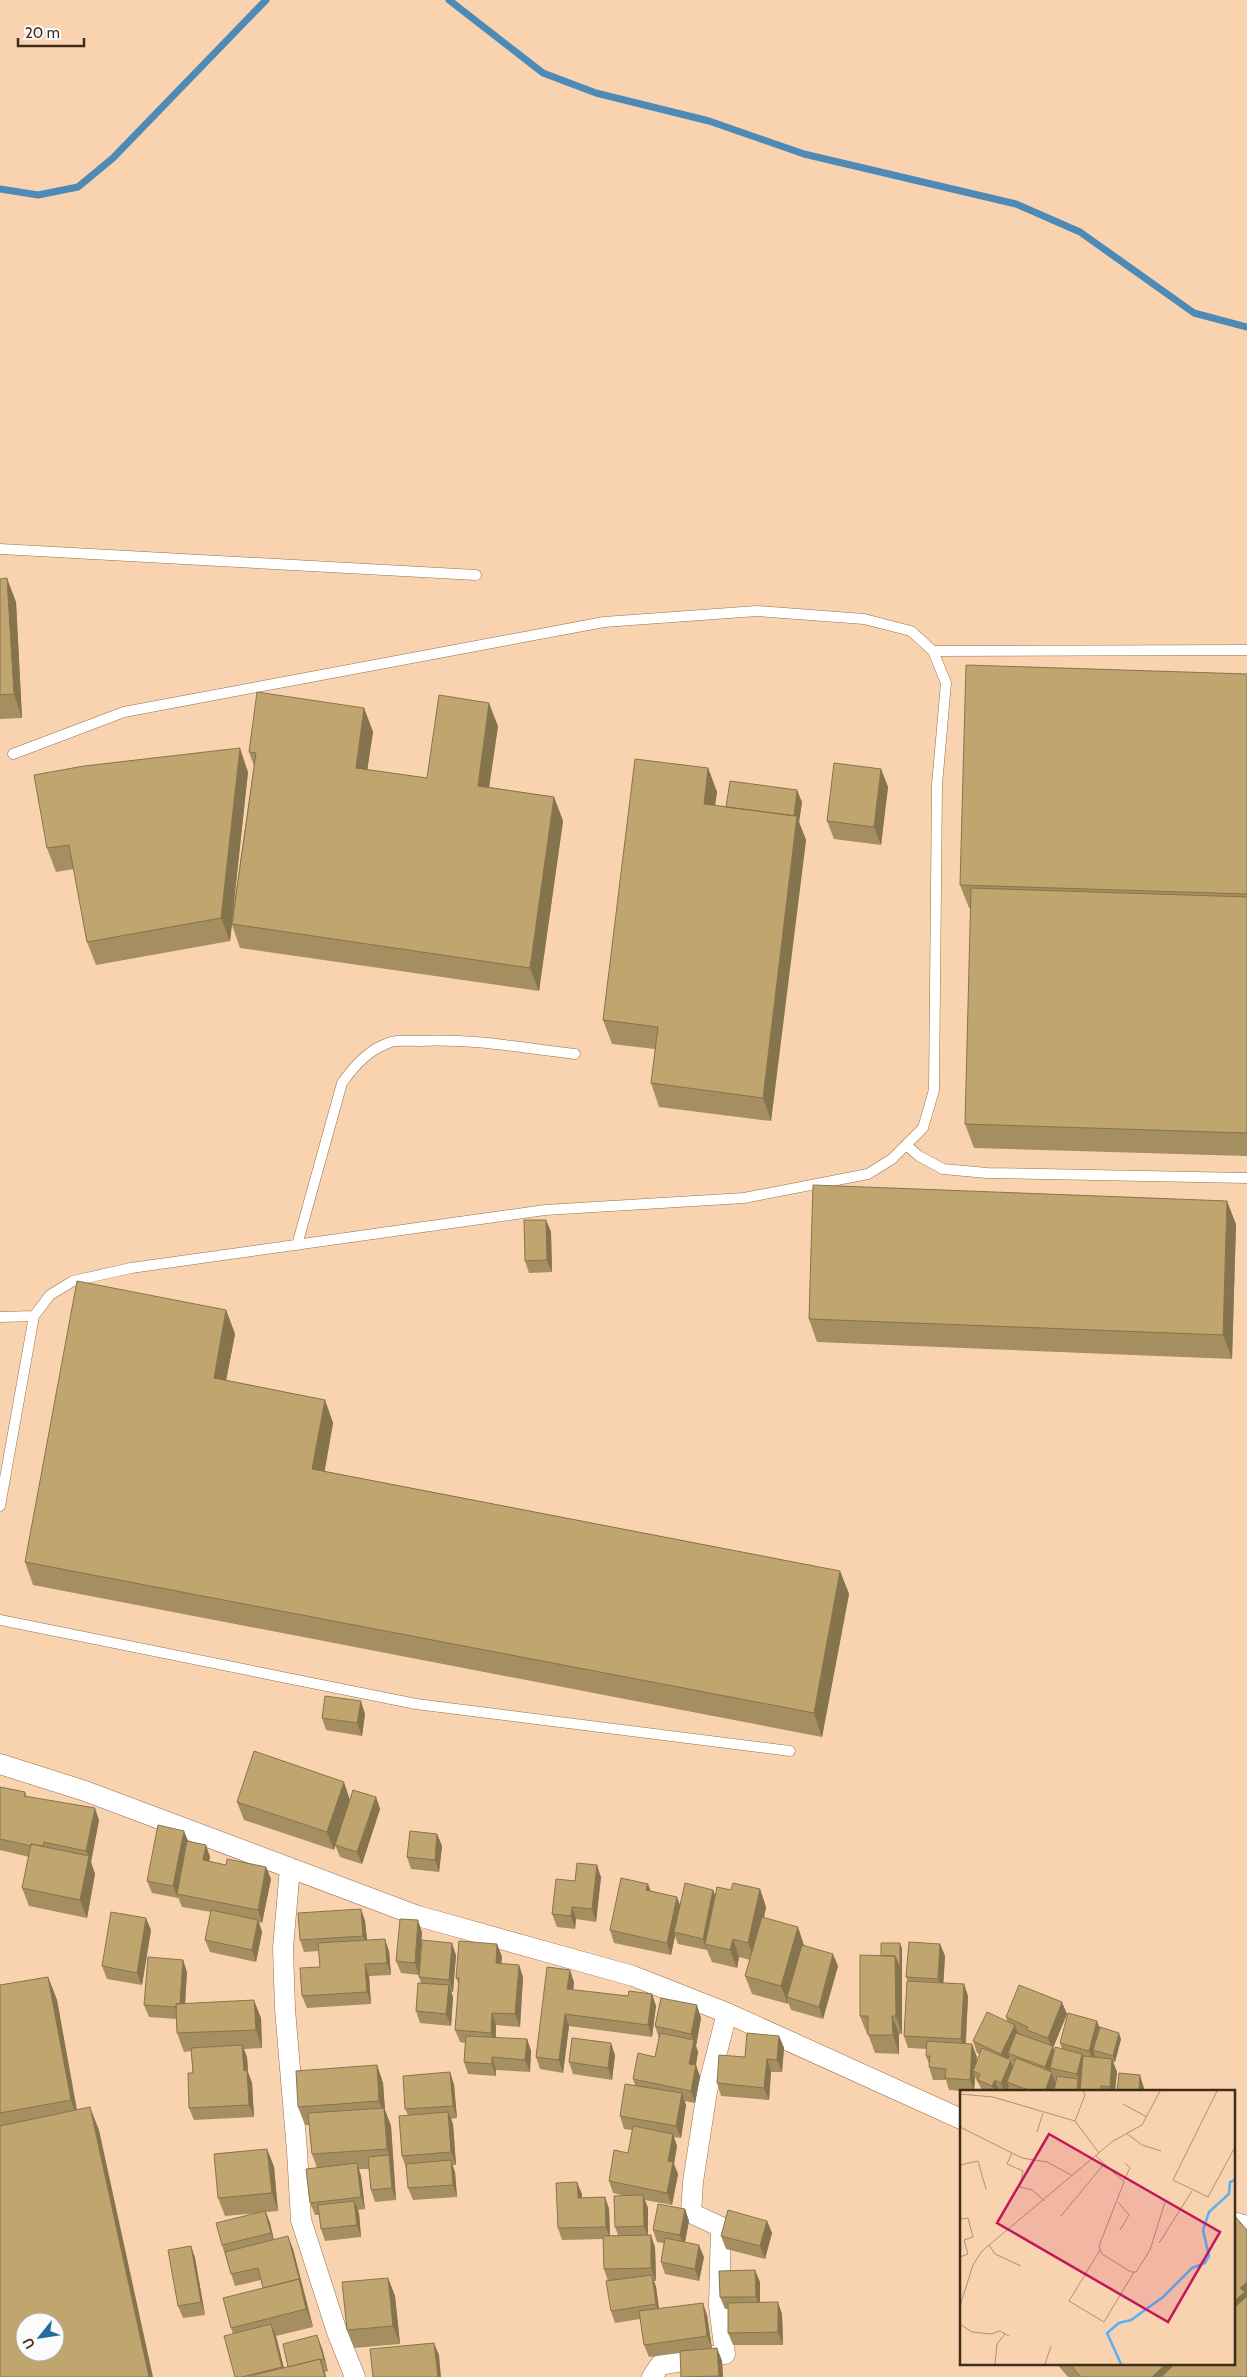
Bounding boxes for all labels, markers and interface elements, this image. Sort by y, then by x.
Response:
scale bar [18,15,84,47]
text: 20 m [25,24,60,42]
inset map [960,2090,1234,2364]
north arrow [15,2312,65,2362]
text: U [18,2335,39,2352]

